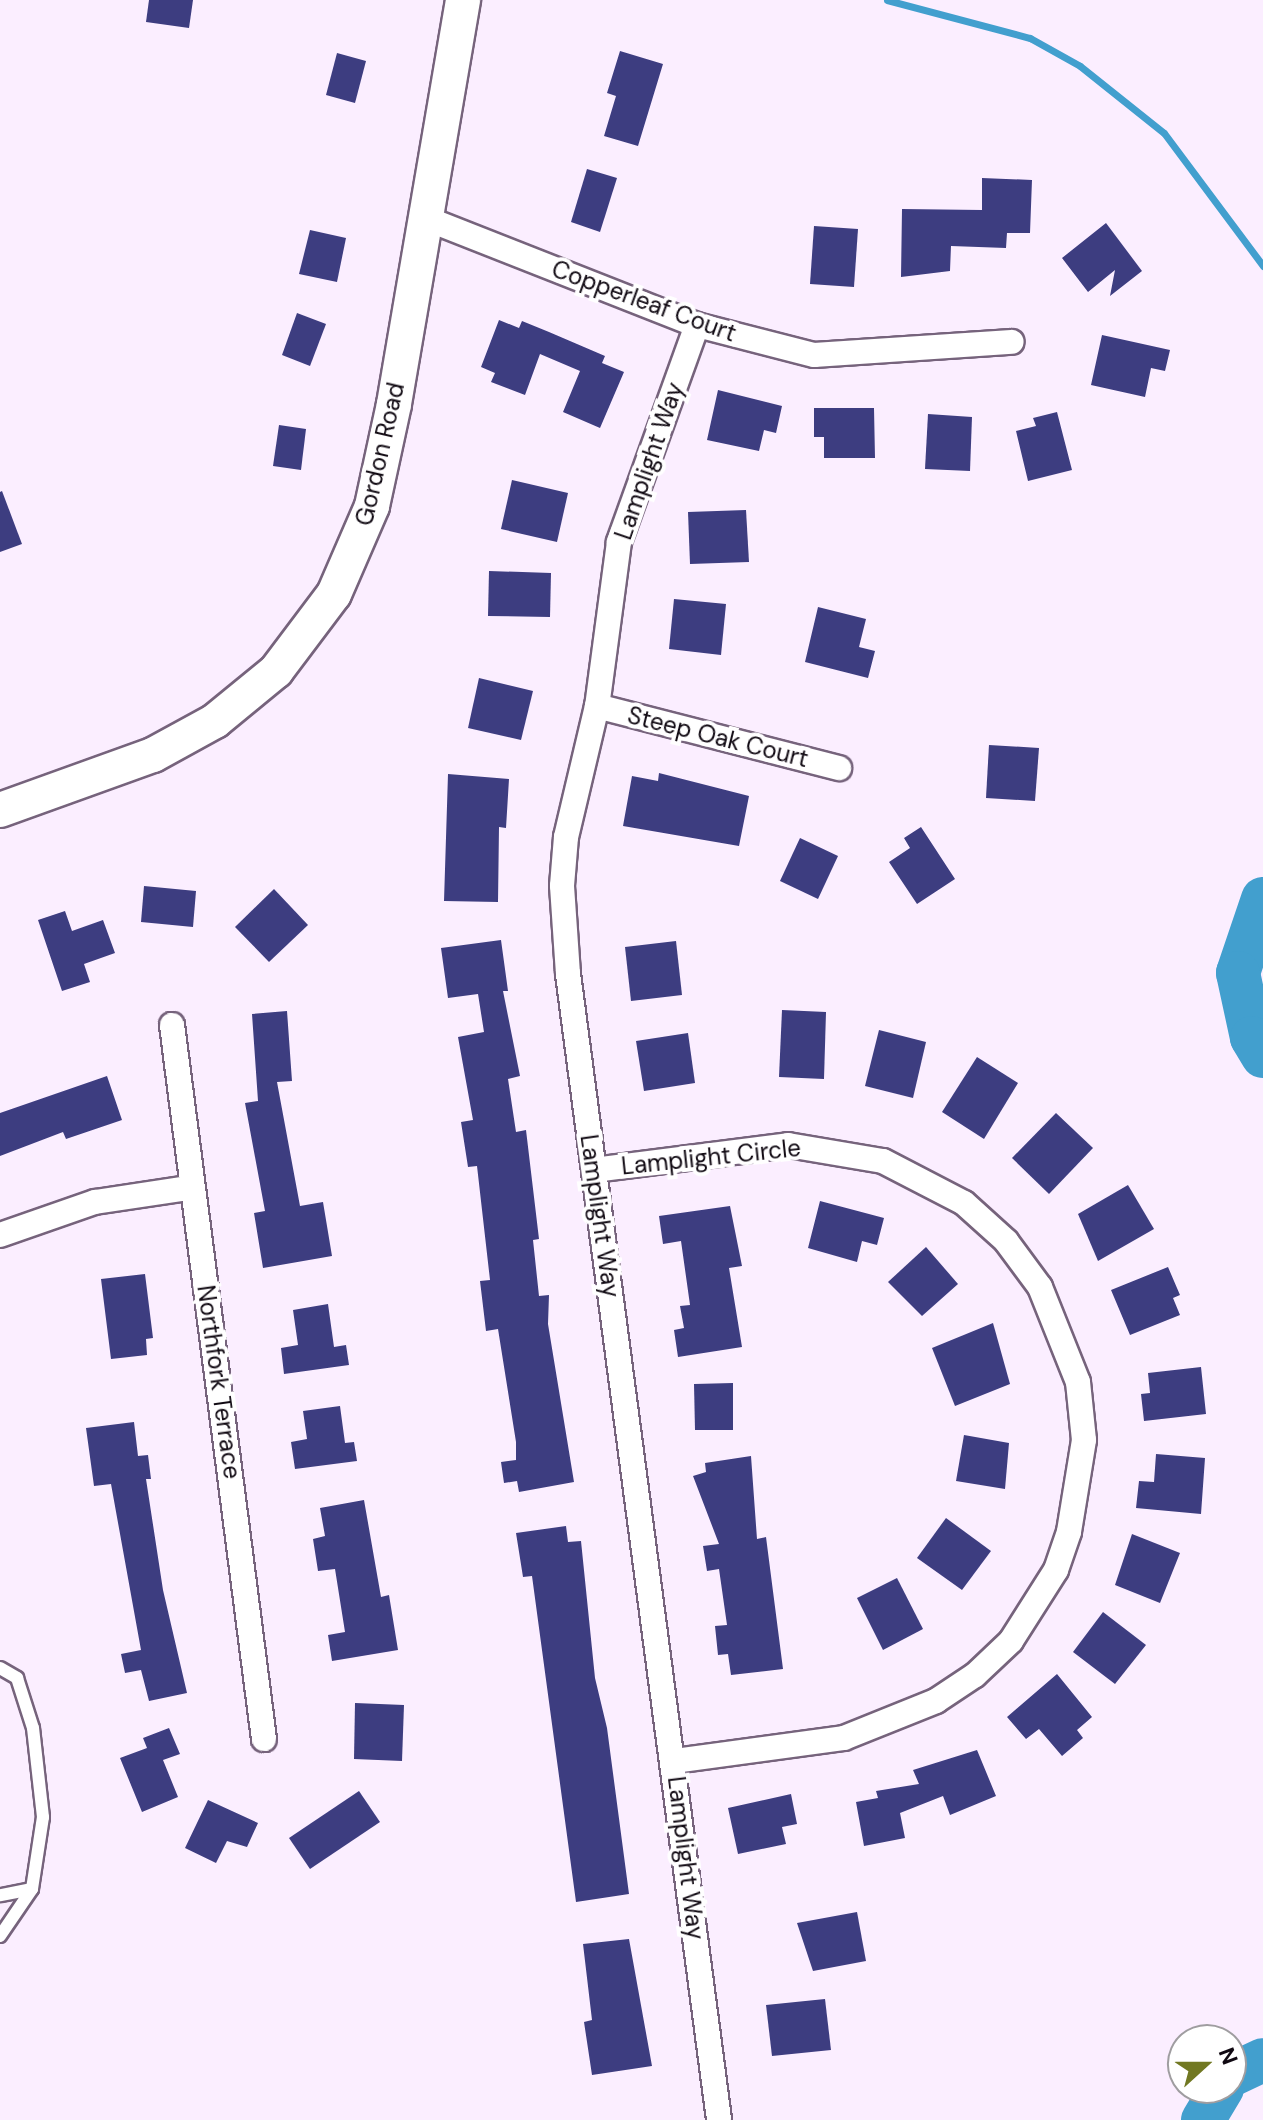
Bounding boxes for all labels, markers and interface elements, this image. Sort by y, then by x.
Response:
street label: Copperleaf Court [548,254,740,348]
street label: Lamplight Way [609,379,689,543]
street label: Gordon Road [350,380,410,528]
street label: Steep Oak Court [625,701,811,773]
street label: Lamplight Way [574,1133,626,1299]
street label: Lamplight Circle [620,1133,802,1181]
street label: Northfork Terrace [191,1283,247,1481]
street label: Lamplight Way [662,1775,710,1941]
north arrow [1167,2024,1247,2104]
text: N [1212,2043,1244,2069]

